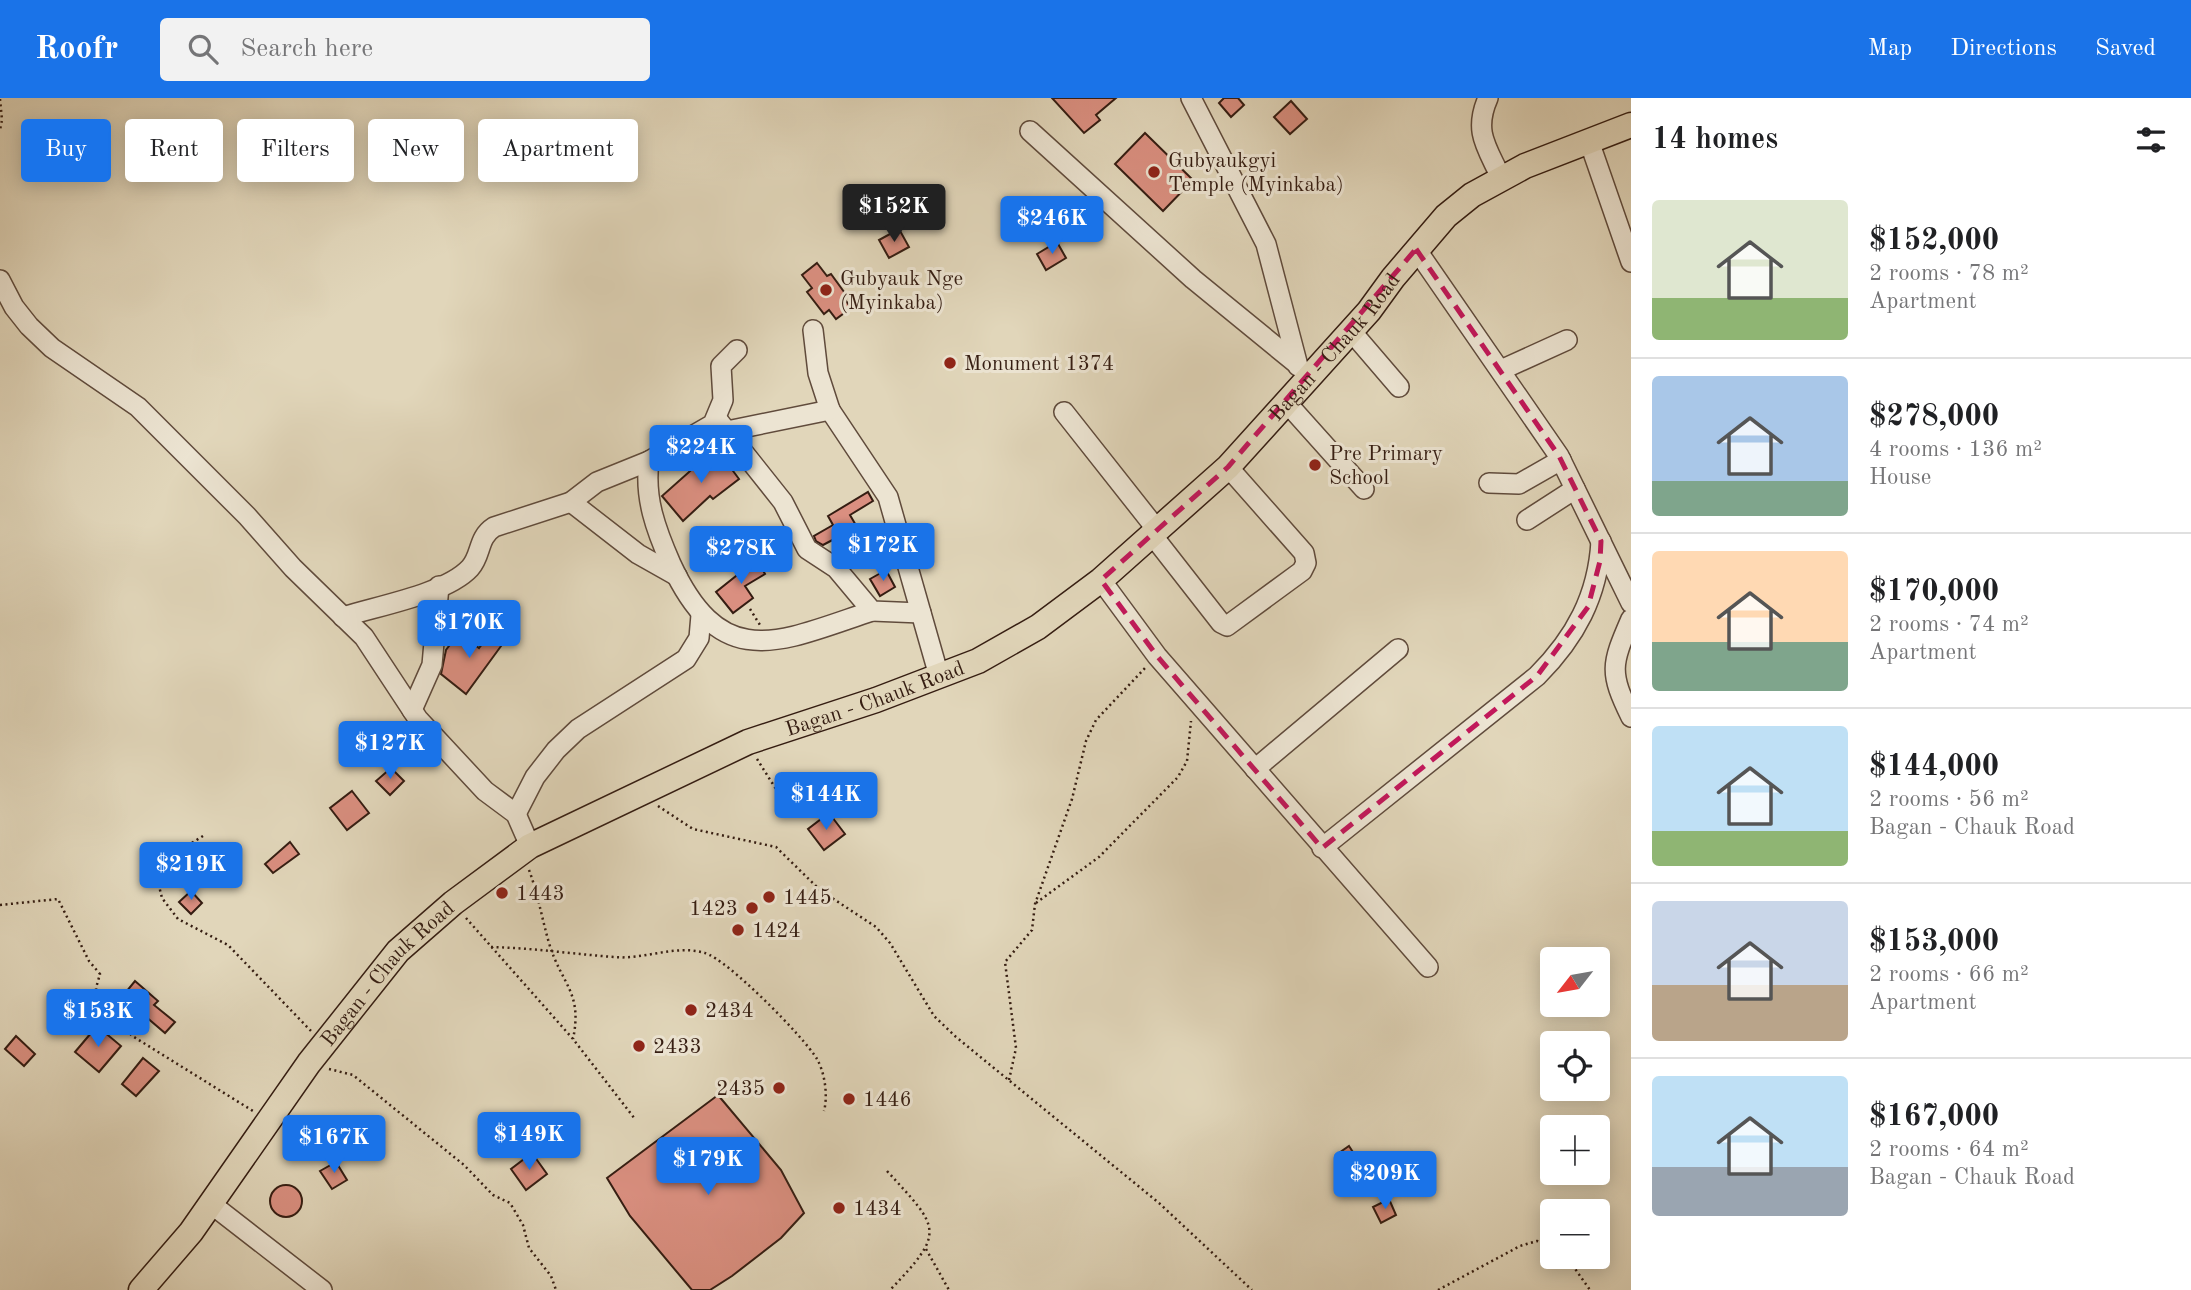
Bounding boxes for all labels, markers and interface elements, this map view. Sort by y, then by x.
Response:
search box [160,18,650,81]
icon: search [184,30,222,68]
text: Roofr [35,33,118,66]
text: Search here [240,36,373,62]
text: Map [1868,37,1912,61]
text: Directions [1950,37,2057,61]
text: Saved [2095,37,2156,61]
chip: Buy [21,119,111,182]
chip: Rent [125,119,223,182]
chip: Filters [237,119,354,182]
chip: New [368,119,464,182]
chip: Apartment [478,119,638,182]
icon: filters [2132,121,2170,159]
text: 14 homes [1652,125,1778,155]
place label: Gubyaukgyi Temple (Myinkaba) [1168,151,1344,196]
marker: Gubyaukgyi Temple (Myinkaba) [1146,164,1162,180]
pin: $152K [845,184,943,244]
text: $152K [858,195,930,218]
pin: $246K [1003,197,1101,256]
text: $246K [1016,207,1088,230]
text: $152,000 [1869,226,1999,256]
icon: home [1708,228,1792,312]
text: 2 rooms · 78 m² [1869,262,2029,285]
place label: Gubyauk Nge (Myinkaba) [840,269,963,314]
street label: Bagan - Chauk Road [1266,270,1405,426]
marker: Gubyauk Nge (Myinkaba) [818,282,834,298]
text: Apartment [1869,290,1977,313]
place label: Monument 1374 [964,354,1114,375]
marker: Monument 1374 [942,355,958,371]
text: $278,000 [1869,402,1999,432]
icon: home [1708,404,1792,488]
pin: $224K [652,426,750,485]
text: $224K [665,436,737,459]
text: 4 rooms · 136 m² [1869,438,2042,461]
place label: Pre Primary School [1329,444,1443,489]
marker: Pre Primary School [1307,457,1323,473]
text: House [1869,466,1931,489]
pin: $172K [834,524,932,583]
pin: $278K [692,526,790,586]
text: $172K [847,534,919,557]
text: $278K [705,537,777,560]
text: $170,000 [1869,577,1999,607]
icon: home [1708,579,1792,663]
pin: $170K [420,601,518,660]
text: $170K [433,611,505,634]
text: 2 rooms · 74 m² [1869,613,2029,636]
text: Apartment [1869,641,1977,664]
street label: Bagan - Chauk Road [783,658,967,741]
pin: $127K [341,722,439,781]
text: $127K [354,732,426,755]
text: $144,000 [1869,752,1999,782]
icon: home [1708,754,1792,838]
pin: $144K [777,772,875,832]
text: $144K [790,783,862,806]
text: 2 rooms · 56 m² [1869,788,2029,811]
text: Bagan - Chauk Road [1869,816,2075,839]
pin: $219K [142,842,240,902]
text: $219K [155,853,227,876]
place label: 1443 [516,884,565,905]
marker: 1443 [494,885,510,901]
place label: 1445 [783,888,832,909]
marker: 1445 [761,889,777,905]
street label: Bagan - Chauk Road [318,898,459,1051]
place label: 1423 [689,899,738,920]
marker: 1423 [744,900,760,916]
place label: 1424 [752,921,801,942]
marker: 1424 [730,922,746,938]
text: $153,000 [1869,927,1999,957]
icon: home [1708,929,1792,1013]
north arrow [1540,947,1610,1017]
map controls [1540,947,1610,1269]
text: 2 rooms · 66 m² [1869,963,2029,986]
pin: $153K [49,990,147,1049]
text: Apartment [1869,991,1977,1014]
text: $153K [62,1000,134,1023]
place label: 2434 [705,1001,754,1022]
marker: 2434 [683,1002,699,1018]
button: locate [1540,1031,1610,1101]
place label: 2433 [653,1037,702,1058]
marker: 2433 [631,1038,647,1054]
place label: 2435 [716,1079,765,1100]
marker: 2435 [771,1080,787,1096]
place label: 1446 [863,1090,912,1111]
marker: 1446 [841,1091,857,1107]
text: $167,000 [1869,1102,1999,1132]
icon: home [1708,1104,1792,1188]
pin: $149K [480,1112,578,1172]
button: + [1540,1115,1610,1185]
pin: $167K [285,1116,383,1175]
text: $149K [493,1123,565,1146]
text: $167K [298,1126,370,1149]
pin: $179K [659,1138,757,1197]
text: 2 rooms · 64 m² [1869,1138,2029,1161]
text: $179K [672,1148,744,1171]
pin: $209K [1336,1152,1434,1211]
text: $209K [1349,1162,1421,1185]
text: Bagan - Chauk Road [1869,1166,2075,1189]
place label: 1434 [853,1199,902,1220]
button: − [1540,1199,1610,1269]
marker: 1434 [831,1200,847,1216]

